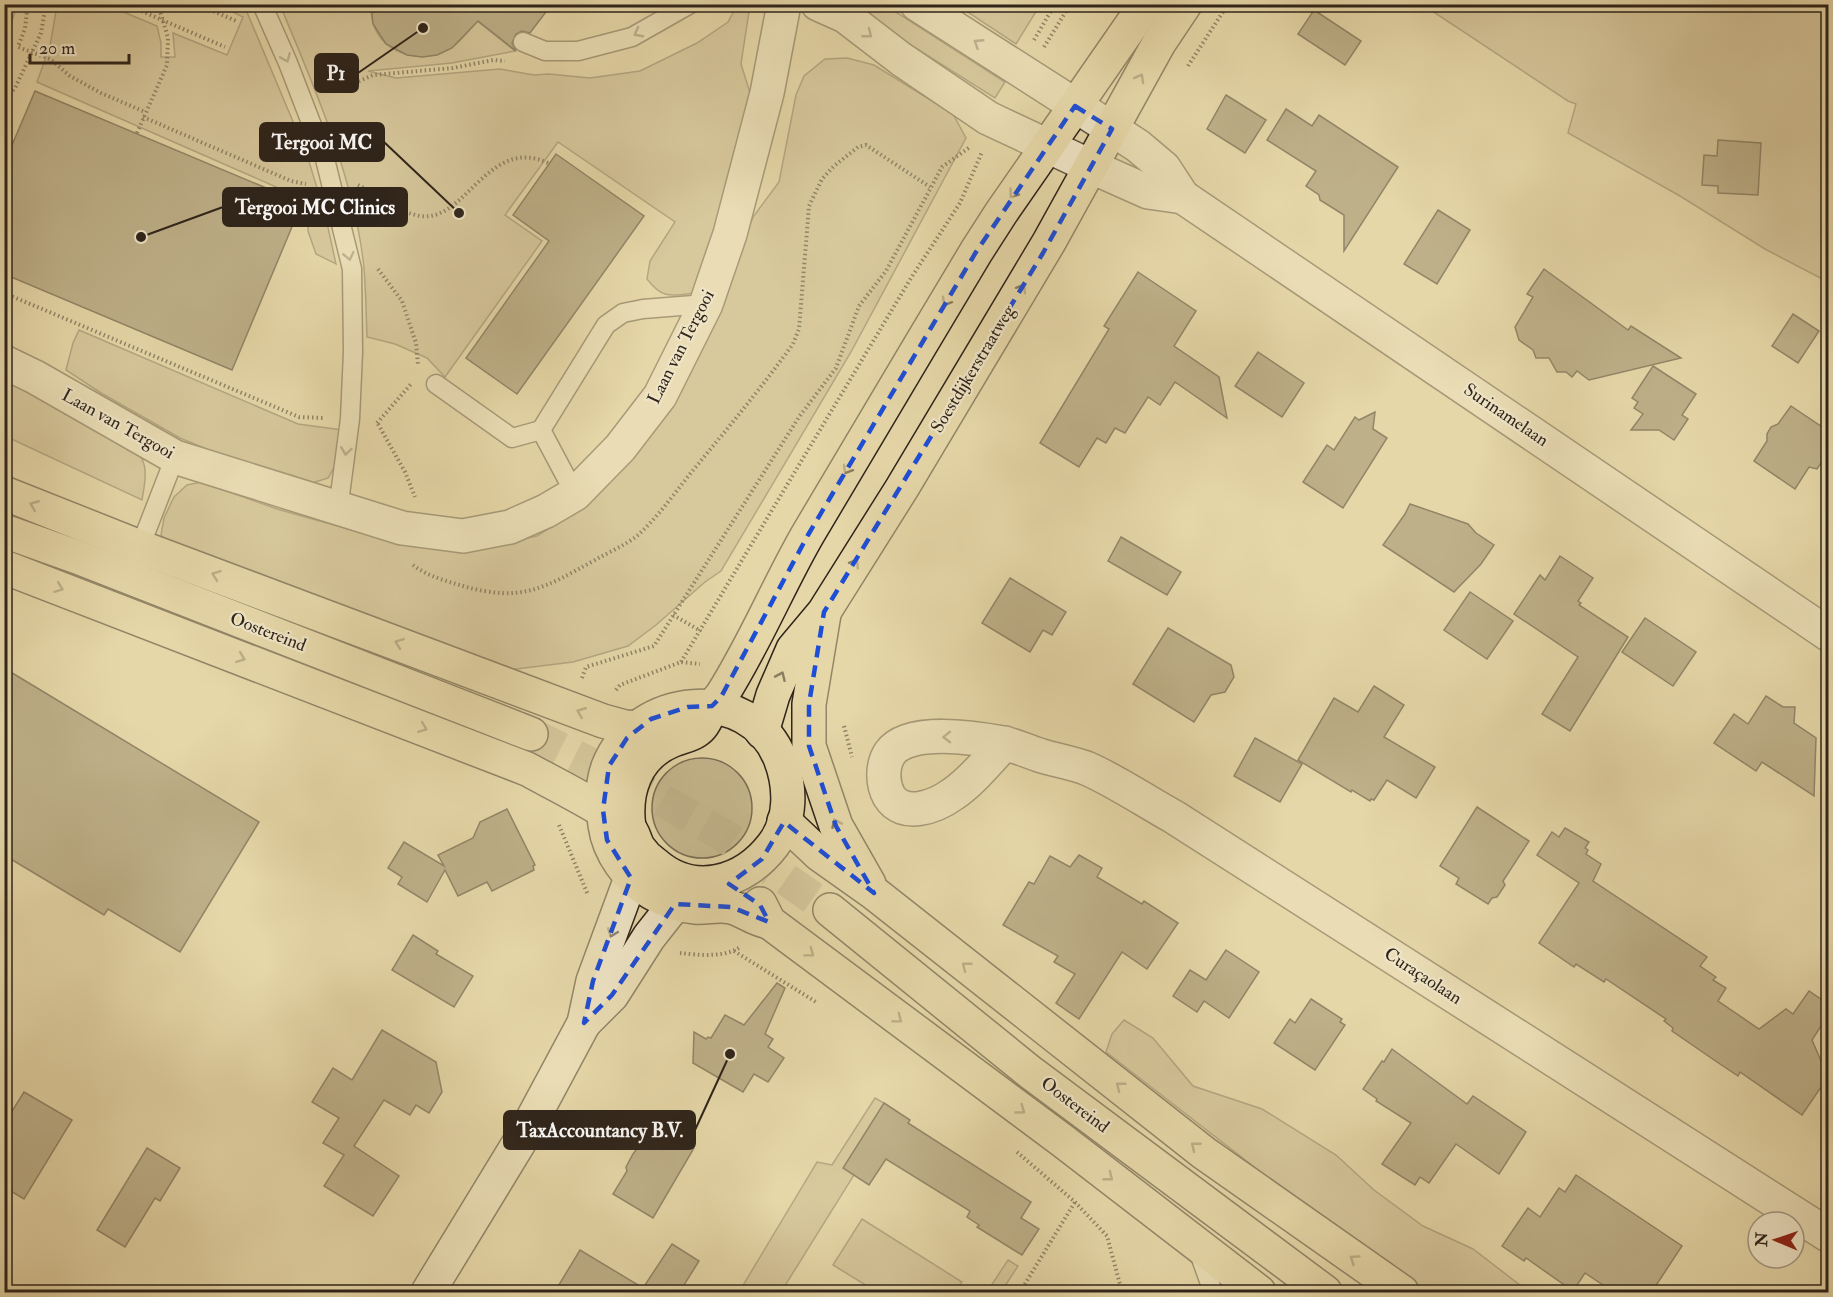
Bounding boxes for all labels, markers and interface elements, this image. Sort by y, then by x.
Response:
one-way arrow [634,26,645,37]
one-way arrow [862,26,873,37]
scale bar [30,27,129,65]
text: 20 m [39,37,75,60]
one-way arrow [974,39,984,51]
one-way arrow [279,52,291,63]
callout: P1 [315,54,358,92]
text: P1 [327,61,345,86]
one-way arrow [1133,74,1144,84]
callout: Tergooi MC [260,123,384,161]
text: Tergooi MC [271,130,372,156]
callout: Tergooi MC Clinics [223,188,407,226]
one-way arrow [1009,188,1020,199]
text: Tergooi MC Clinics [234,195,395,221]
one-way arrow [342,251,355,261]
one-way arrow [1014,284,1026,294]
street label: Laan van Tergooi [642,286,720,408]
one-way arrow [942,296,953,306]
street label: Soestdijkerstraatweg [926,300,1021,437]
street label: Surinamelaan [1459,378,1553,452]
street label: Laan van Tergooi [58,384,179,465]
one-way arrow [341,446,353,455]
one-way arrow [842,464,854,474]
one-way arrow [30,500,41,512]
one-way arrow [848,558,859,569]
one-way arrow [211,570,222,583]
one-way arrow [53,581,64,593]
street label: Oostereind [227,607,310,657]
one-way arrow [394,638,405,651]
one-way arrow [235,651,246,663]
one-way arrow [774,672,786,683]
one-way arrow [577,707,588,719]
one-way arrow [417,721,428,734]
one-way arrow [943,731,952,743]
one-way arrow [831,819,843,830]
one-way arrow [607,927,619,938]
street label: Curaçaolaan [1380,942,1466,1010]
one-way arrow [803,945,814,956]
one-way arrow [962,962,973,973]
one-way arrow [891,1011,902,1022]
street label: Oostereind [1036,1072,1114,1138]
one-way arrow [1116,1083,1127,1094]
one-way arrow [1014,1102,1025,1113]
callout: TaxAccountancy B.V. [504,1111,695,1149]
text: TaxAccountancy B.V. [516,1118,684,1144]
one-way arrow [1191,1142,1202,1153]
one-way arrow [1102,1169,1113,1180]
north arrow [1746,1210,1806,1270]
text: N [1752,1231,1772,1248]
one-way arrow [1350,1255,1361,1266]

